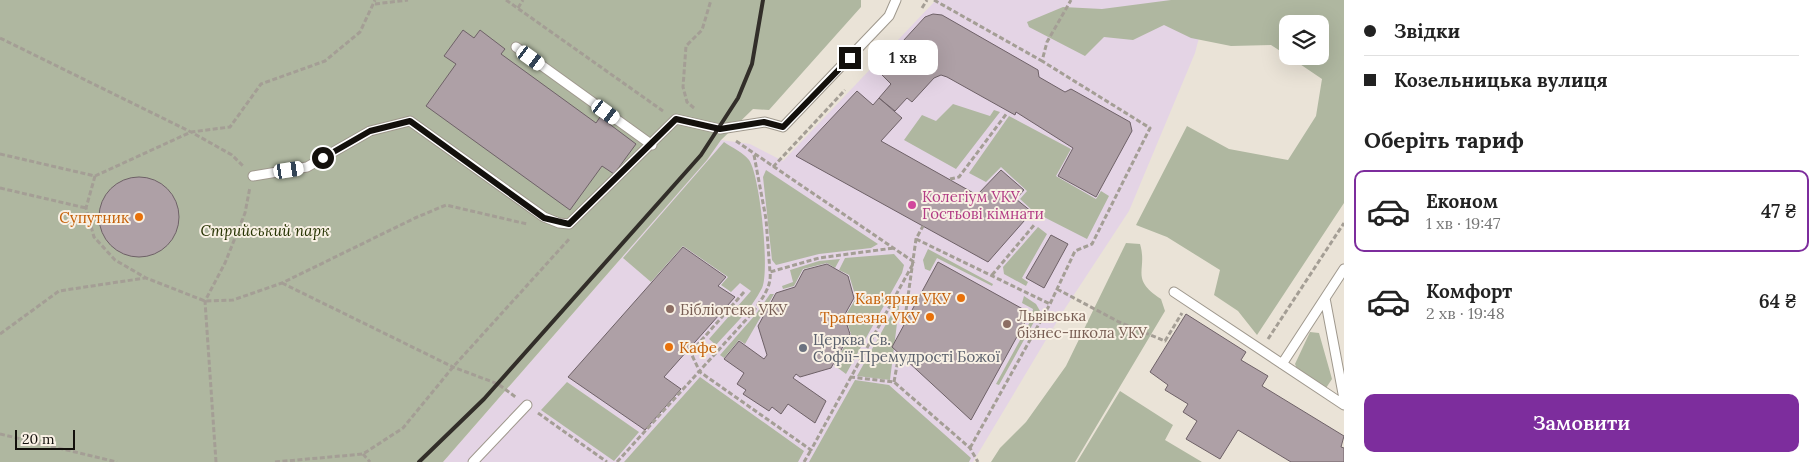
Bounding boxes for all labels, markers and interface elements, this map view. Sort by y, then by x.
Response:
map controls [1279,15,1329,65]
button: layers [1279,15,1329,65]
text: Звідки [1394,19,1460,43]
callout: 1 хв [868,40,938,76]
car [514,43,547,73]
route end [839,47,861,69]
text: 1 хв [889,47,917,67]
text: Козельницька вулиця [1394,68,1608,92]
car [589,97,622,127]
text: Оберіть тариф [1364,126,1524,154]
route start [312,147,334,169]
car [273,160,304,180]
place label: Колегіум УКУ Гостьові кімнати [922,187,1044,223]
icon: car [1366,189,1411,234]
text: Економ [1426,189,1498,213]
marker: Колегіум УКУ Гостьові кімнати [906,199,918,211]
text: 47 ₴ [1761,199,1797,223]
place label: Супутник [59,208,129,227]
marker: Супутник [133,211,145,223]
text: 1 хв · 19:47 [1426,213,1500,233]
park label: Стрийський парк [200,221,330,240]
icon: car [1366,279,1411,324]
text: Комфорт [1426,279,1512,303]
place label: Кав'ярня УКУ [855,289,952,308]
text: 64 ₴ [1759,289,1797,313]
marker: Кав'ярня УКУ [955,292,967,304]
place label: Бібліотека УКУ [680,300,788,319]
marker: Бібліотека УКУ [664,303,676,315]
text: 2 хв · 19:48 [1426,303,1505,323]
place label: Львівська бізнес-школа УКУ [1017,306,1148,342]
place label: Трапезна УКУ [820,308,921,327]
marker: Трапезна УКУ [924,311,936,323]
marker: Львівська бізнес-школа УКУ [1001,318,1013,330]
place label: Церква Св. Софії-Премудрості Божої [813,330,1001,366]
place label: Кафе [679,338,717,357]
marker: Кафе [663,341,675,353]
marker: Церква Св. Софії-Премудрості Божої [797,342,809,354]
button: Замовити [1364,394,1799,452]
scale bar [15,427,75,450]
text: 20 m [22,430,54,448]

